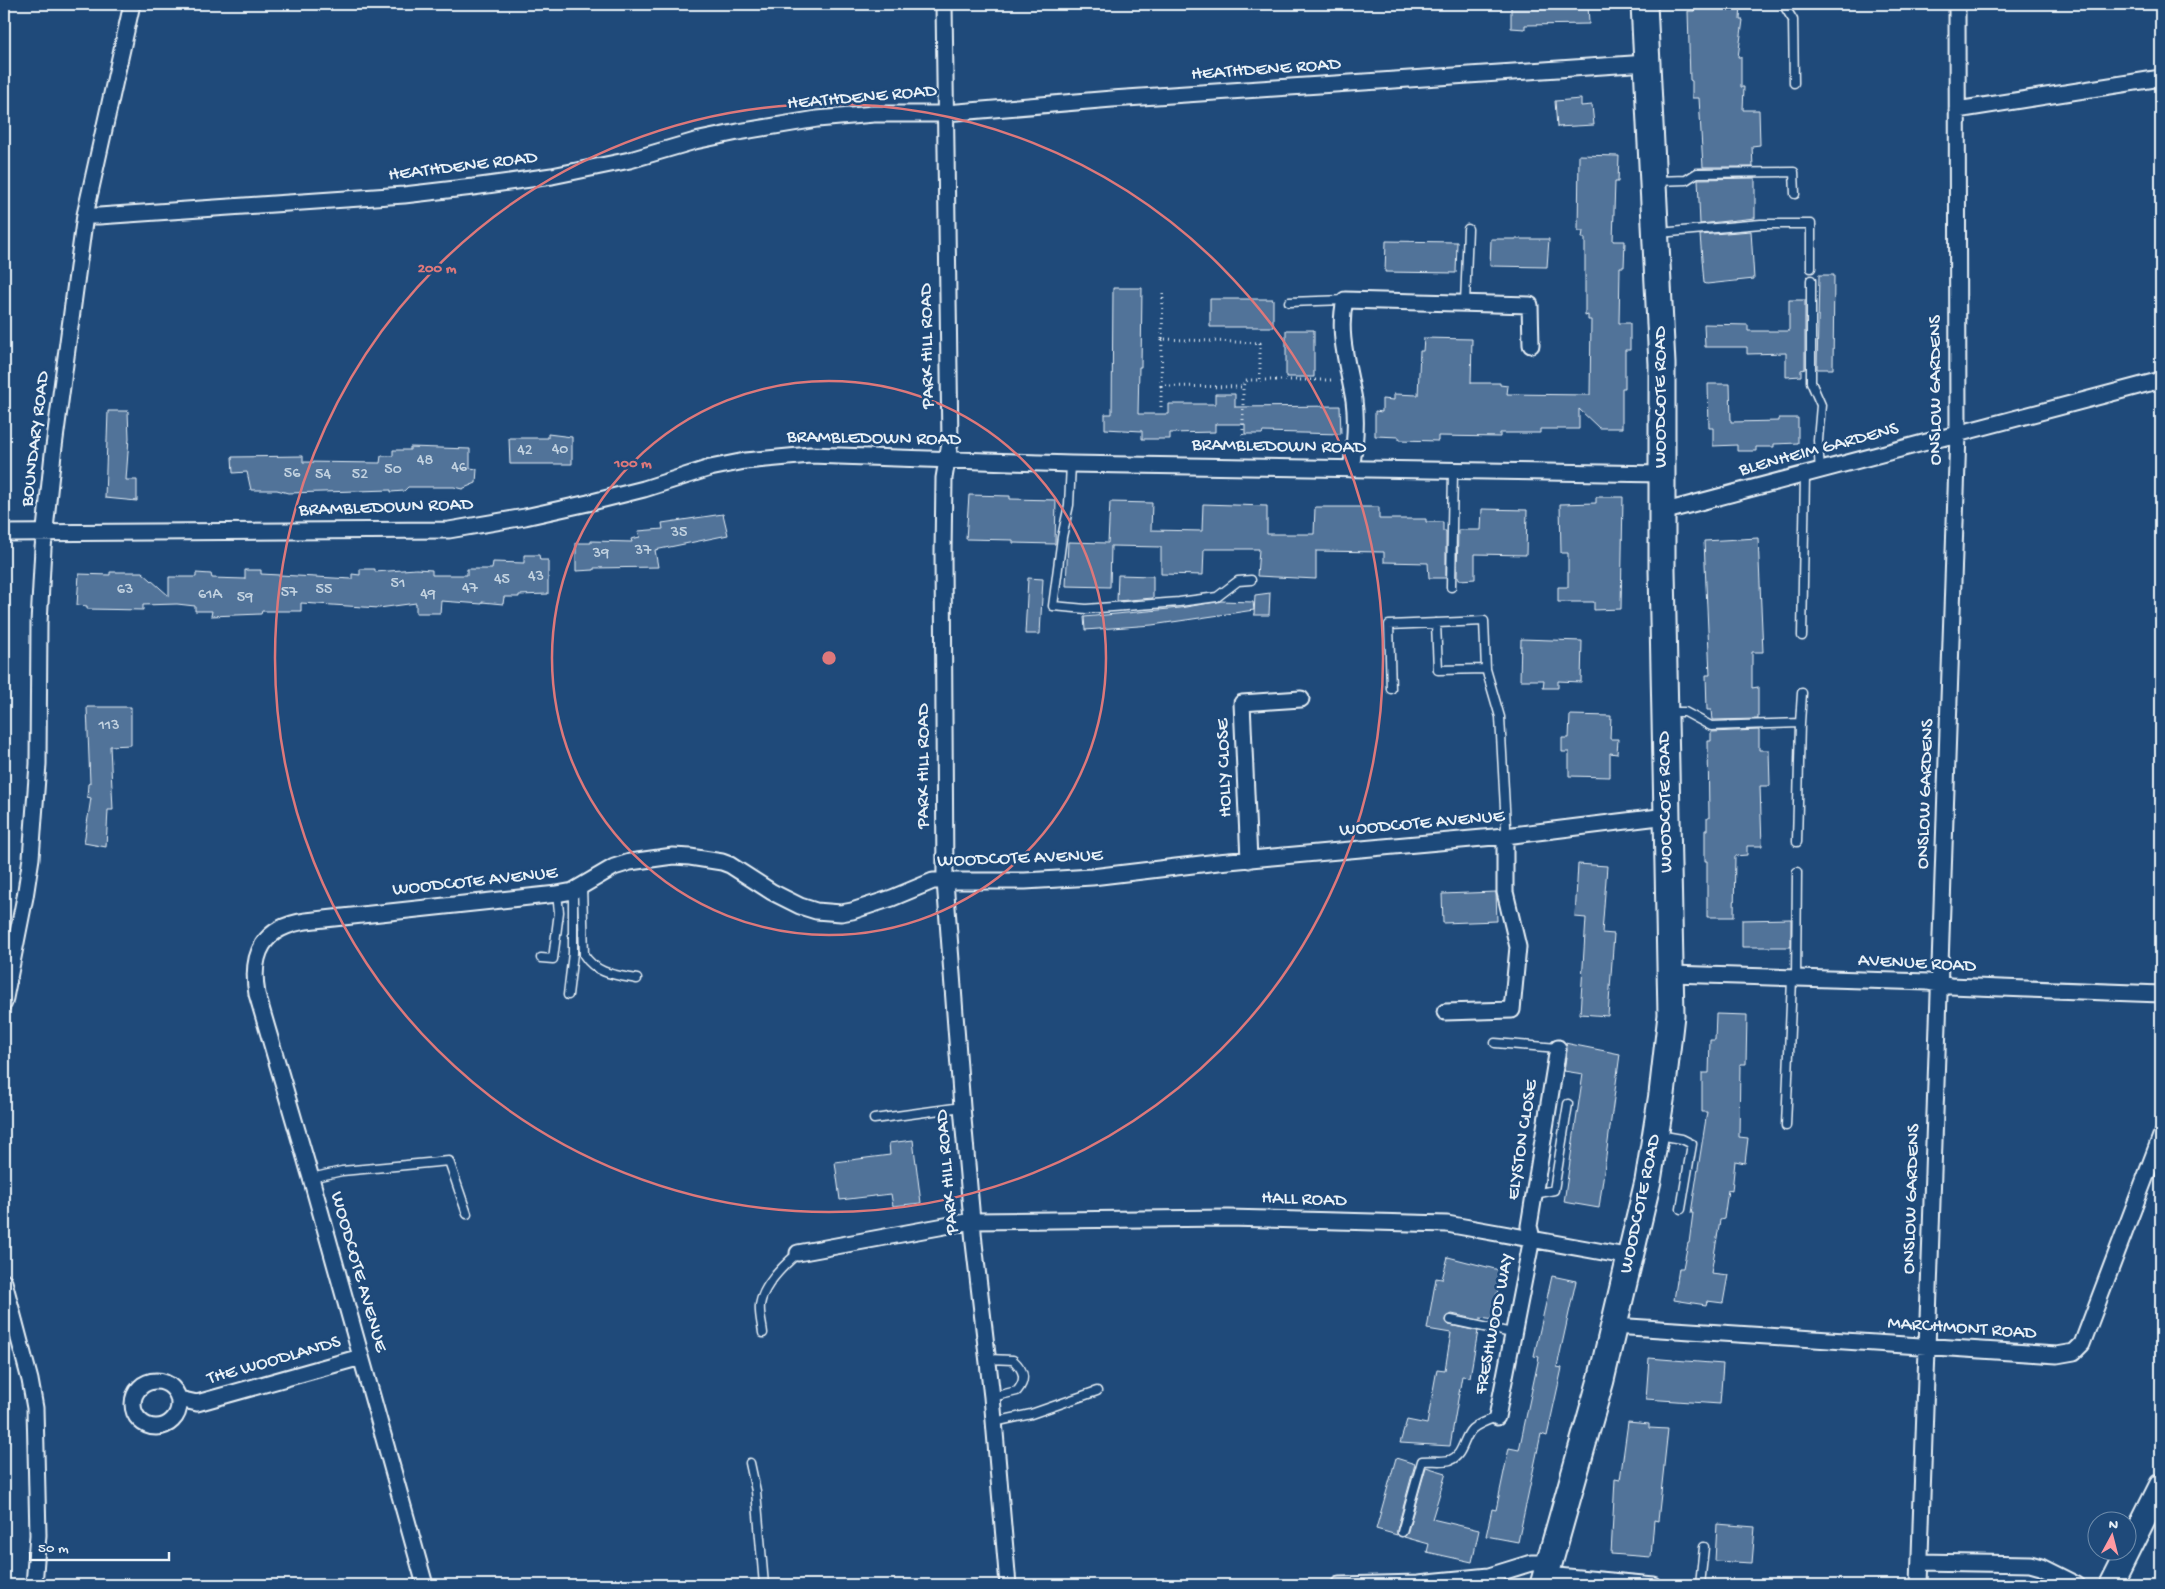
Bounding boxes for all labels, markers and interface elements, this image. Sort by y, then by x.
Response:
street label: HEATHDENE ROAD [1190,53,1342,87]
street label: HEATHDENE ROAD [786,80,938,116]
street label: HEATHDENE ROAD [387,146,539,188]
text: 200 m [418,260,457,278]
street label: PARK HILL ROAD [915,282,941,410]
street label: ONSLOW GARDENS [1925,315,1948,465]
street label: WOODCOTE ROAD [1650,325,1673,468]
street label: BOUNDARY ROAD [16,369,56,509]
street label: BLENHEIM GARDENS [1736,418,1902,483]
street label: BRAMBLEDOWN ROAD [786,426,962,452]
street label: BRAMBLEDOWN ROAD [1191,434,1367,460]
house number: 40 [552,441,568,460]
house number: 42 [517,442,533,461]
house number: 48 [417,452,433,471]
text: 100 m [613,455,652,473]
house number: 46 [451,459,468,478]
house number: 50 [384,461,402,480]
house number: 56 [284,465,301,484]
house number: 54 [315,466,331,485]
house number: 52 [352,466,368,485]
street label: BRAMBLEDOWN ROAD [297,493,474,523]
house number: 35 [670,524,687,543]
house number: 37 [634,542,652,561]
house number: 39 [592,545,609,564]
house number: 43 [528,568,544,587]
house number: 45 [494,571,510,590]
house number: 51 [391,575,405,594]
house number: 47 [462,580,479,599]
house number: 63 [117,581,133,600]
house number: 55 [316,581,332,600]
house number: 57 [281,584,298,603]
house number: 61A [198,586,224,605]
house number: 49 [420,586,436,605]
house number: 59 [237,589,253,608]
centre of rings [820,649,838,667]
street label: PARK HILL ROAD [913,703,936,830]
house number: 113 [97,717,120,736]
street label: HOLLY CLOSE [1212,717,1238,818]
street label: ONSLOW GARDENS [1912,718,1940,870]
street label: WOODCOTE ROAD [1653,730,1679,873]
street label: WOODCOTE AVENUE [1339,805,1507,843]
street label: WOODCOTE AVENUE [937,845,1104,873]
street label: WOODCOTE AVENUE [391,862,560,902]
street label: AVENUE ROAD [1857,949,1977,979]
street label: ELYSTON CLOSE [1502,1077,1544,1202]
street label: PARK HILL ROAD [931,1108,965,1236]
street label: ONSLOW GARDENS [1898,1123,1926,1275]
street label: WOODCOTE ROAD [1615,1132,1667,1276]
street label: HALL ROAD [1261,1187,1348,1213]
street label: WOODCOTE AVENUE [324,1189,392,1356]
street label: FRESHWOOD WAY [1470,1251,1520,1398]
street label: MARCHMONT ROAD [1887,1312,2038,1346]
street label: THE WOODLANDS [204,1331,344,1391]
north arrow [2088,1512,2138,1562]
text: N [2108,1517,2119,1535]
scale bar [30,1529,169,1561]
text: 50 m [38,1540,69,1558]

